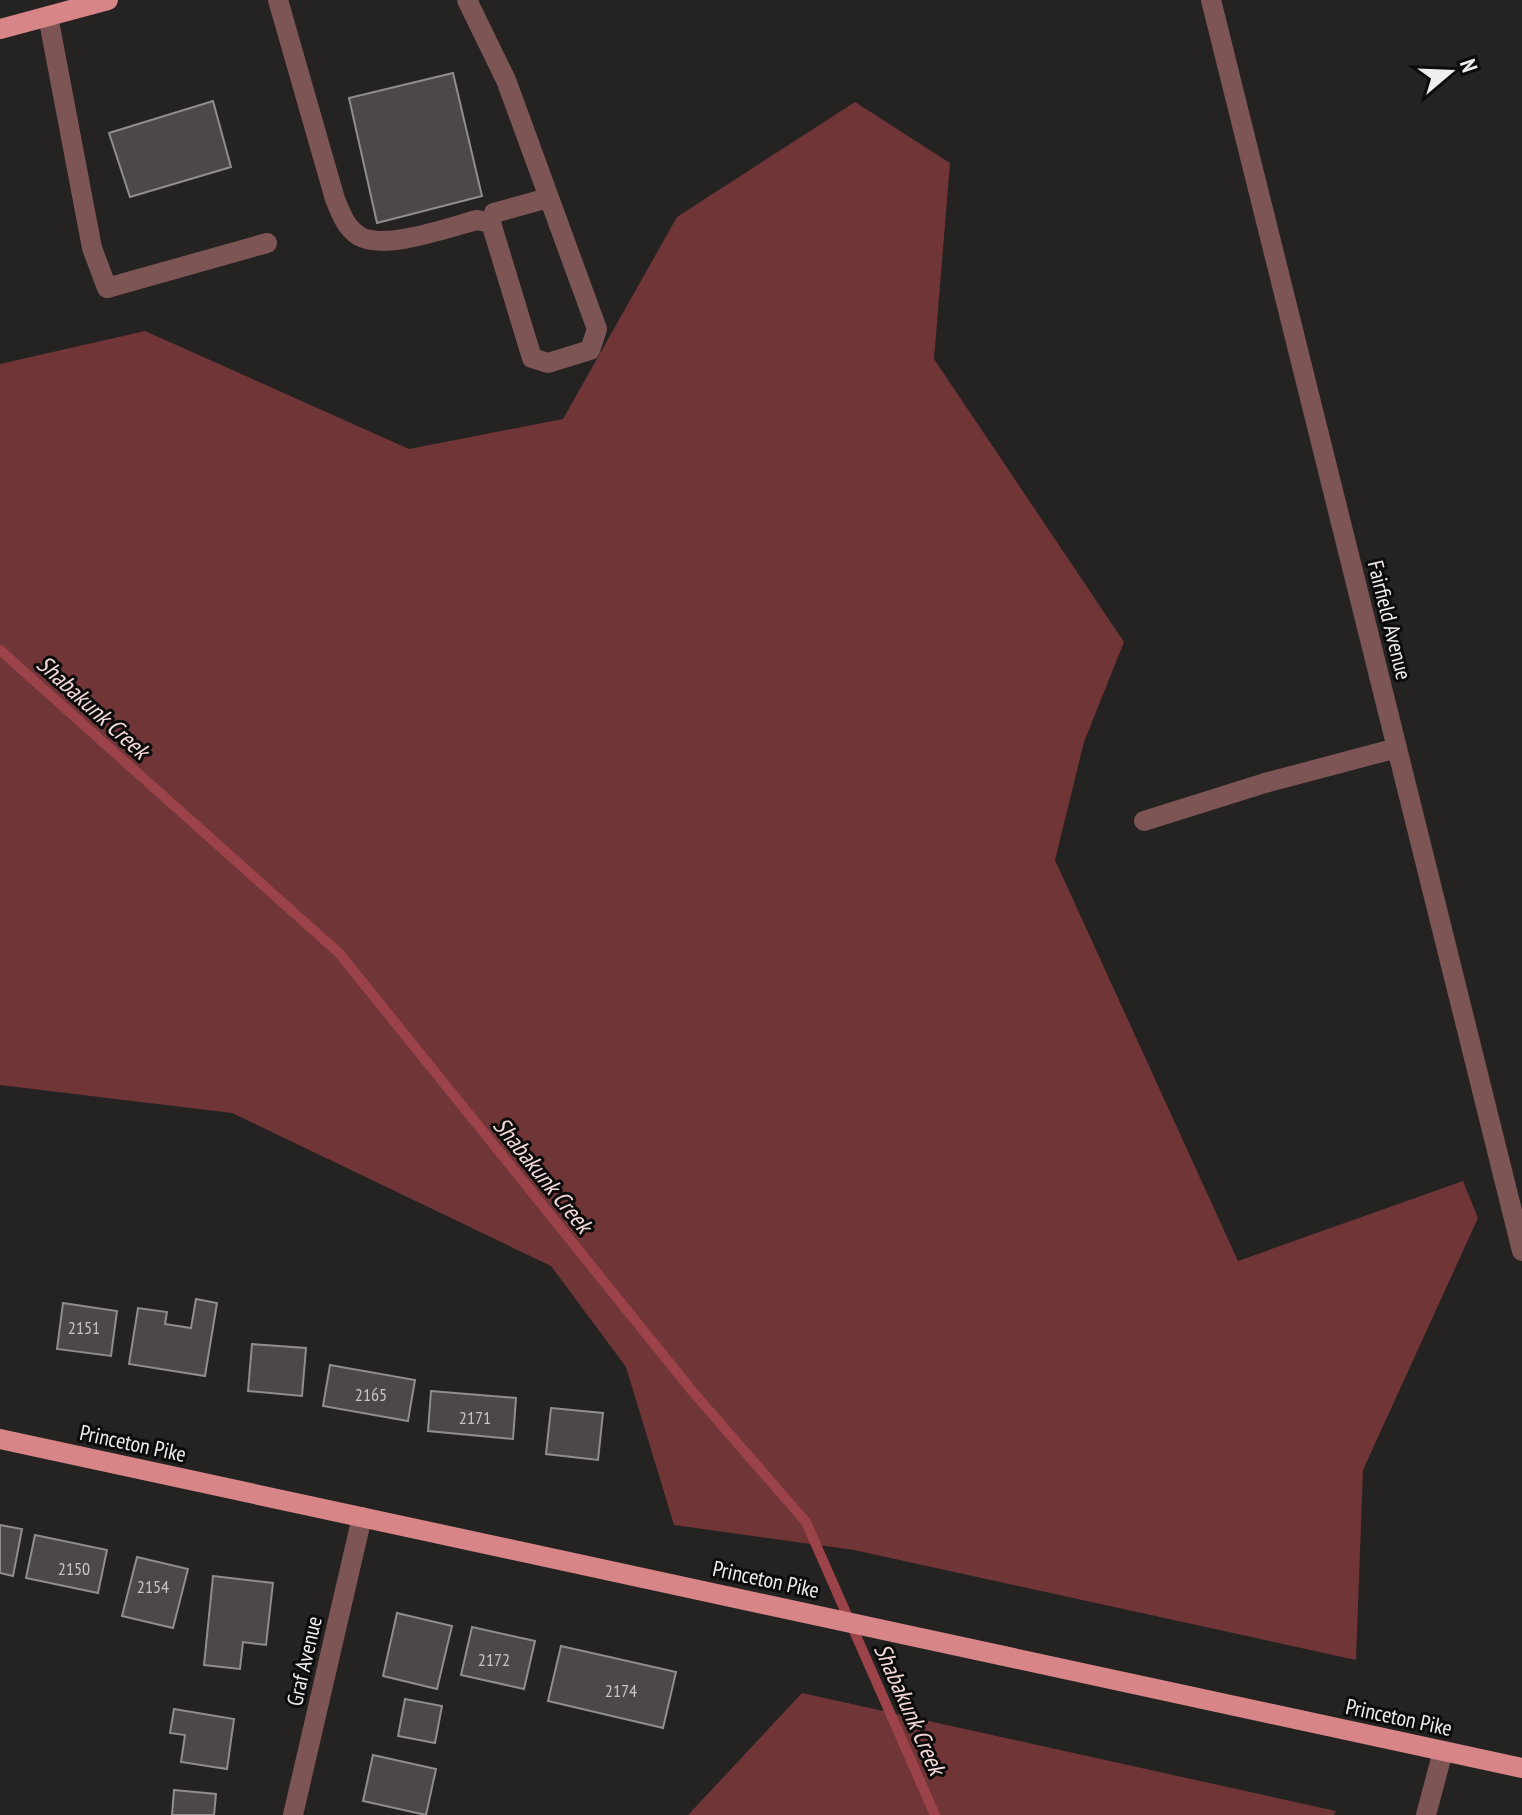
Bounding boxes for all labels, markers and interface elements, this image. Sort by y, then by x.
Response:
north arrow [1410,32,1490,112]
text: N [1454,55,1484,76]
street label: Fairfield Avenue [1362,558,1418,682]
water label: Shabakunk Creek [30,648,158,767]
water label: Shabakunk Creek [487,1111,601,1242]
house number: 2151 [68,1316,100,1339]
house number: 2165 [355,1383,387,1406]
house number: 2171 [459,1406,491,1429]
street label: Princeton Pike [77,1418,189,1468]
street label: Princeton Pike [710,1554,822,1604]
house number: 2150 [58,1557,90,1580]
house number: 2154 [137,1575,169,1598]
street label: Graf Avenue [280,1614,328,1708]
water label: Shabakunk Creek [867,1638,954,1782]
house number: 2172 [478,1648,510,1671]
house number: 2174 [605,1679,637,1702]
street label: Princeton Pike [1343,1692,1455,1742]

